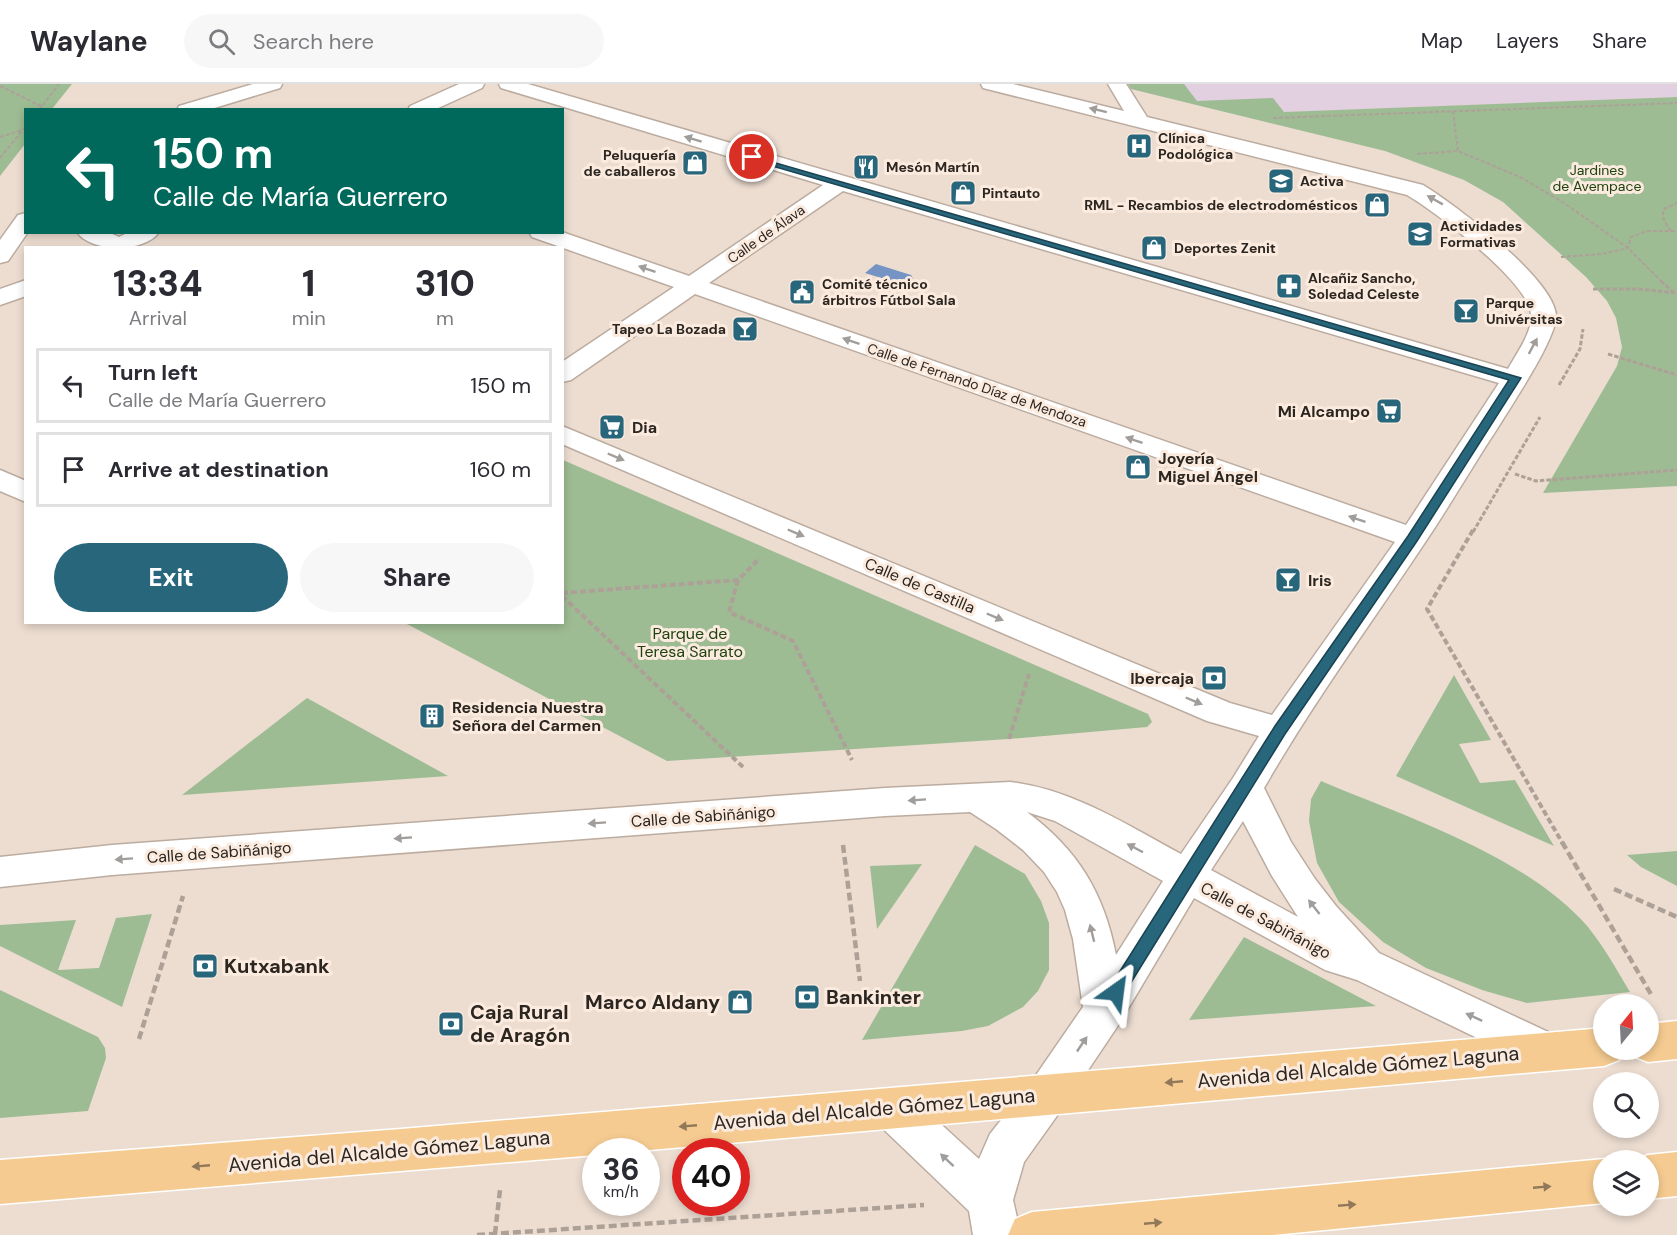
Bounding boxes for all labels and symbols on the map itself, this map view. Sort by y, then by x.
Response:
one-way arrow [1089,105,1107,115]
place label: Clínica Podológica [1158,129,1233,163]
pin [726,131,777,182]
hospital icon: Clínica Podológica [1124,131,1154,161]
one-way arrow [684,134,702,143]
place label: Peluquería de caballeros [584,146,676,180]
shop icon: Peluquería de caballeros [680,148,710,178]
restaurant icon: Mesón Martín [851,152,881,182]
place label: Mesón Martín [886,158,980,176]
park label: Jardines de Avempace [1553,161,1641,195]
school or university icon: Activa [1266,166,1296,196]
place label: Activa [1300,172,1344,190]
shop icon: Pintauto [948,178,978,208]
place label: Pintauto [982,184,1040,202]
shop icon: RML - Recambios de electrodomésticos [1362,190,1392,220]
one-way arrow [1426,195,1443,205]
place label: RML - Recambios de electrodomésticos [1084,196,1358,214]
street label: Calle de Álava [724,201,808,267]
place label: Actividades Formativas [1440,217,1522,251]
school or university icon: Actividades Formativas [1405,219,1435,249]
shop icon: Deportes Zenit [1139,233,1169,263]
place label: Deportes Zenit [1174,239,1276,257]
one-way arrow [638,264,656,274]
place label: Alcañiz Sancho, Soledad Celeste [1308,269,1419,303]
pharmacy icon: Alcañiz Sancho, Soledad Celeste [1274,271,1304,301]
place label: Comité técnico árbitros Fútbol Sala [822,275,956,309]
public building icon: Comité técnico árbitros Fútbol Sala [787,277,817,307]
place label: Parque Univérsitas [1486,294,1563,328]
bar icon: Parque Univérsitas [1451,296,1481,326]
bar icon: Tapeo La Bozada [730,314,760,344]
place label: Tapeo La Bozada [612,320,726,338]
one-way arrow [842,335,860,345]
one-way arrow [1528,338,1538,355]
street label: Calle de Fernando Díaz de Mendoza [865,339,1089,431]
supermarket icon: Mi Alcampo [1374,396,1404,426]
place label: Mi Alcampo [1278,401,1370,422]
supermarket icon: Dia [597,412,627,442]
place label: Dia [632,417,657,438]
one-way arrow [1125,435,1143,445]
place label: Joyería Miguel Ángel [1158,448,1258,487]
one-way arrow [608,452,626,462]
shop icon: Joyería Miguel Ángel [1123,452,1153,482]
one-way arrow [1348,513,1366,523]
one-way arrow [787,529,805,538]
street label: Calle de Castilla [861,553,978,618]
bar icon: Iris [1273,565,1303,595]
place label: Iris [1308,570,1332,591]
one-way arrow [986,612,1004,622]
park label: Parque de Teresa Sarrato [637,623,743,662]
bank icon: Ibercaja [1199,663,1229,693]
place label: Ibercaja [1130,668,1194,689]
one-way arrow [1185,696,1203,706]
place label: Residencia Nuestra Señora del Carmen [452,697,604,736]
building icon: Residencia Nuestra Señora del Carmen [417,701,447,731]
one-way arrow [908,795,927,804]
street label: Calle de Sabiñánigo [630,801,776,832]
one-way arrow [588,819,607,828]
one-way arrow [393,833,412,843]
street label: Calle de Sabiñánigo [146,837,292,868]
one-way arrow [1126,843,1143,853]
one-way arrow [115,854,134,864]
street label: Calle de Sabiñánigo [1197,877,1335,964]
one-way arrow [1308,899,1320,915]
one-way arrow [1087,923,1097,942]
bank icon: Kutxabank [190,951,220,981]
place label: Kutxabank [224,953,330,979]
position arrow [1084,960,1148,1024]
bank icon: Bankinter [792,982,822,1012]
place label: Bankinter [826,984,921,1010]
shop icon: Marco Aldany [725,987,755,1017]
place label: Marco Aldany [585,989,720,1015]
north arrow [1593,994,1659,1060]
place label: Caja Rural de Aragón [470,999,570,1048]
bank icon: Caja Rural de Aragón [436,1009,466,1039]
one-way arrow [1466,1013,1483,1022]
one-way arrow [1076,1036,1087,1052]
street label: Avenida del Alcalde Gómez Laguna [1196,1040,1520,1094]
one-way arrow [1164,1077,1183,1087]
street label: Avenida del Alcalde Gómez Laguna [712,1082,1036,1136]
one-way arrow [679,1122,698,1131]
street label: Avenida del Alcalde Gómez Laguna [227,1124,551,1178]
speed limit sign: 40 [672,1138,750,1216]
one-way arrow [940,1153,955,1167]
one-way arrow [191,1161,210,1171]
one-way arrow [1532,1182,1551,1192]
one-way arrow [1338,1200,1357,1210]
one-way arrow [1144,1218,1163,1228]

